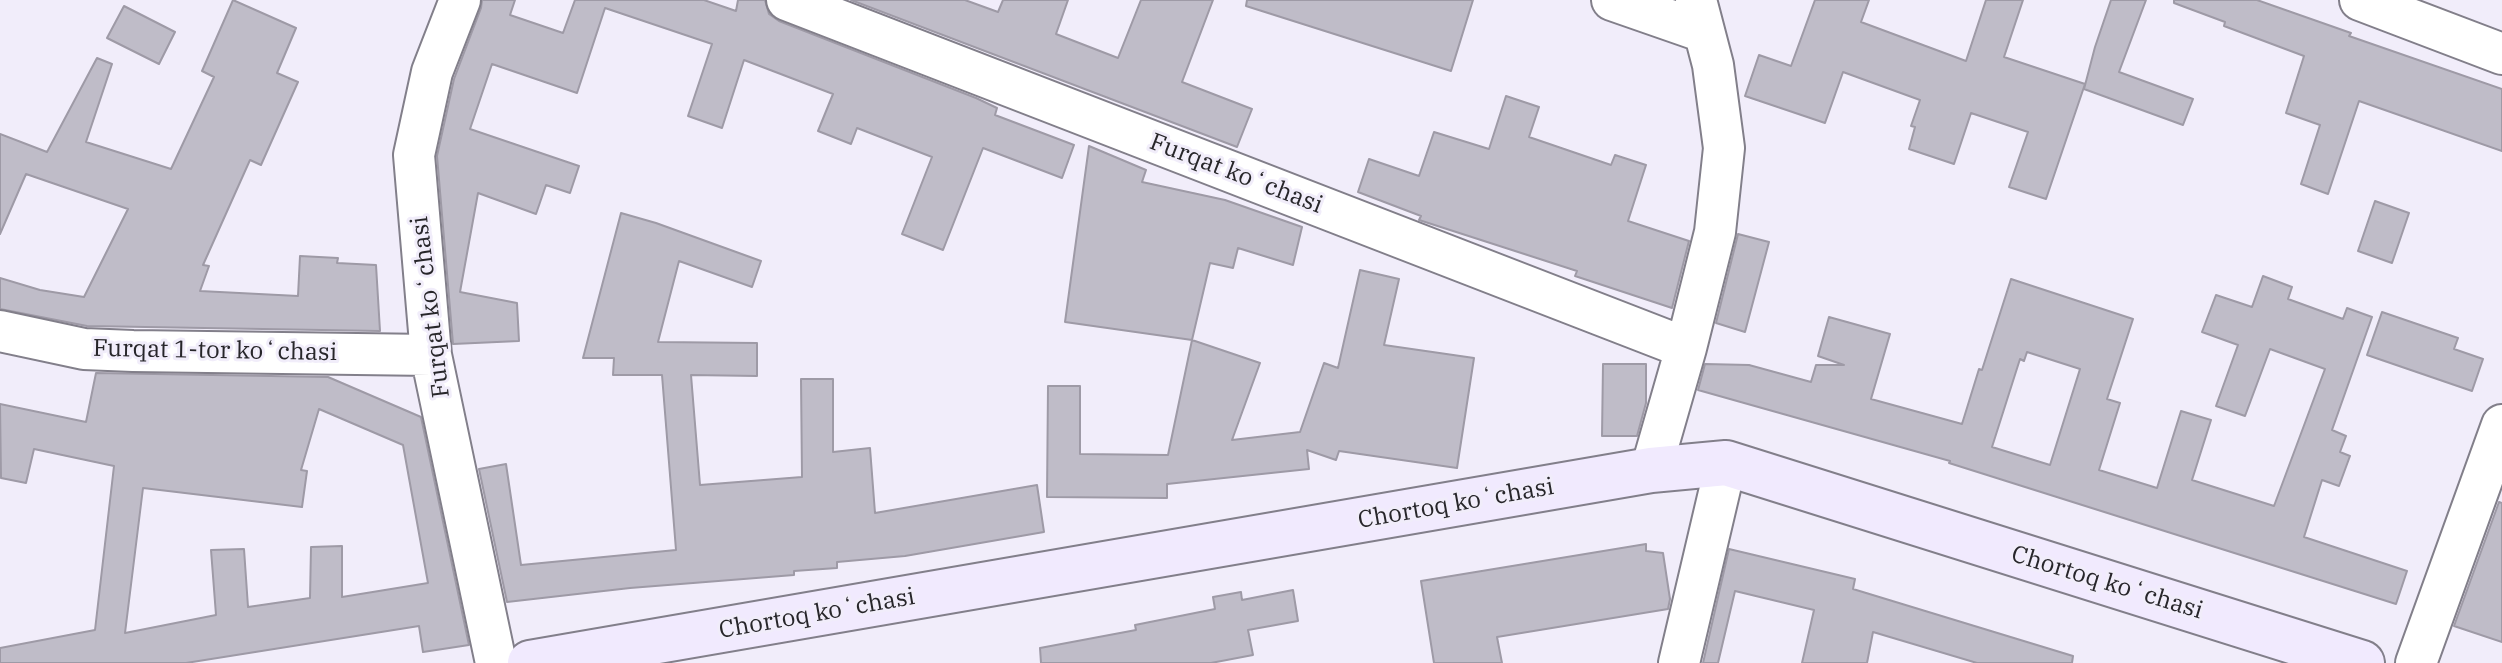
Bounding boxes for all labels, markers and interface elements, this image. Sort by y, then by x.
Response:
street label: Furqat koʻchasi [1146,128,1326,220]
street label: Furqat koʻchasi [406,215,456,399]
street label: Furqat 1-tor koʻchasi [92,334,338,368]
street label: Chortoq koʻchasi [1356,473,1556,535]
street label: Chortoq koʻchasi [2008,540,2206,626]
street label: Chortoq koʻchasi [717,583,917,645]

